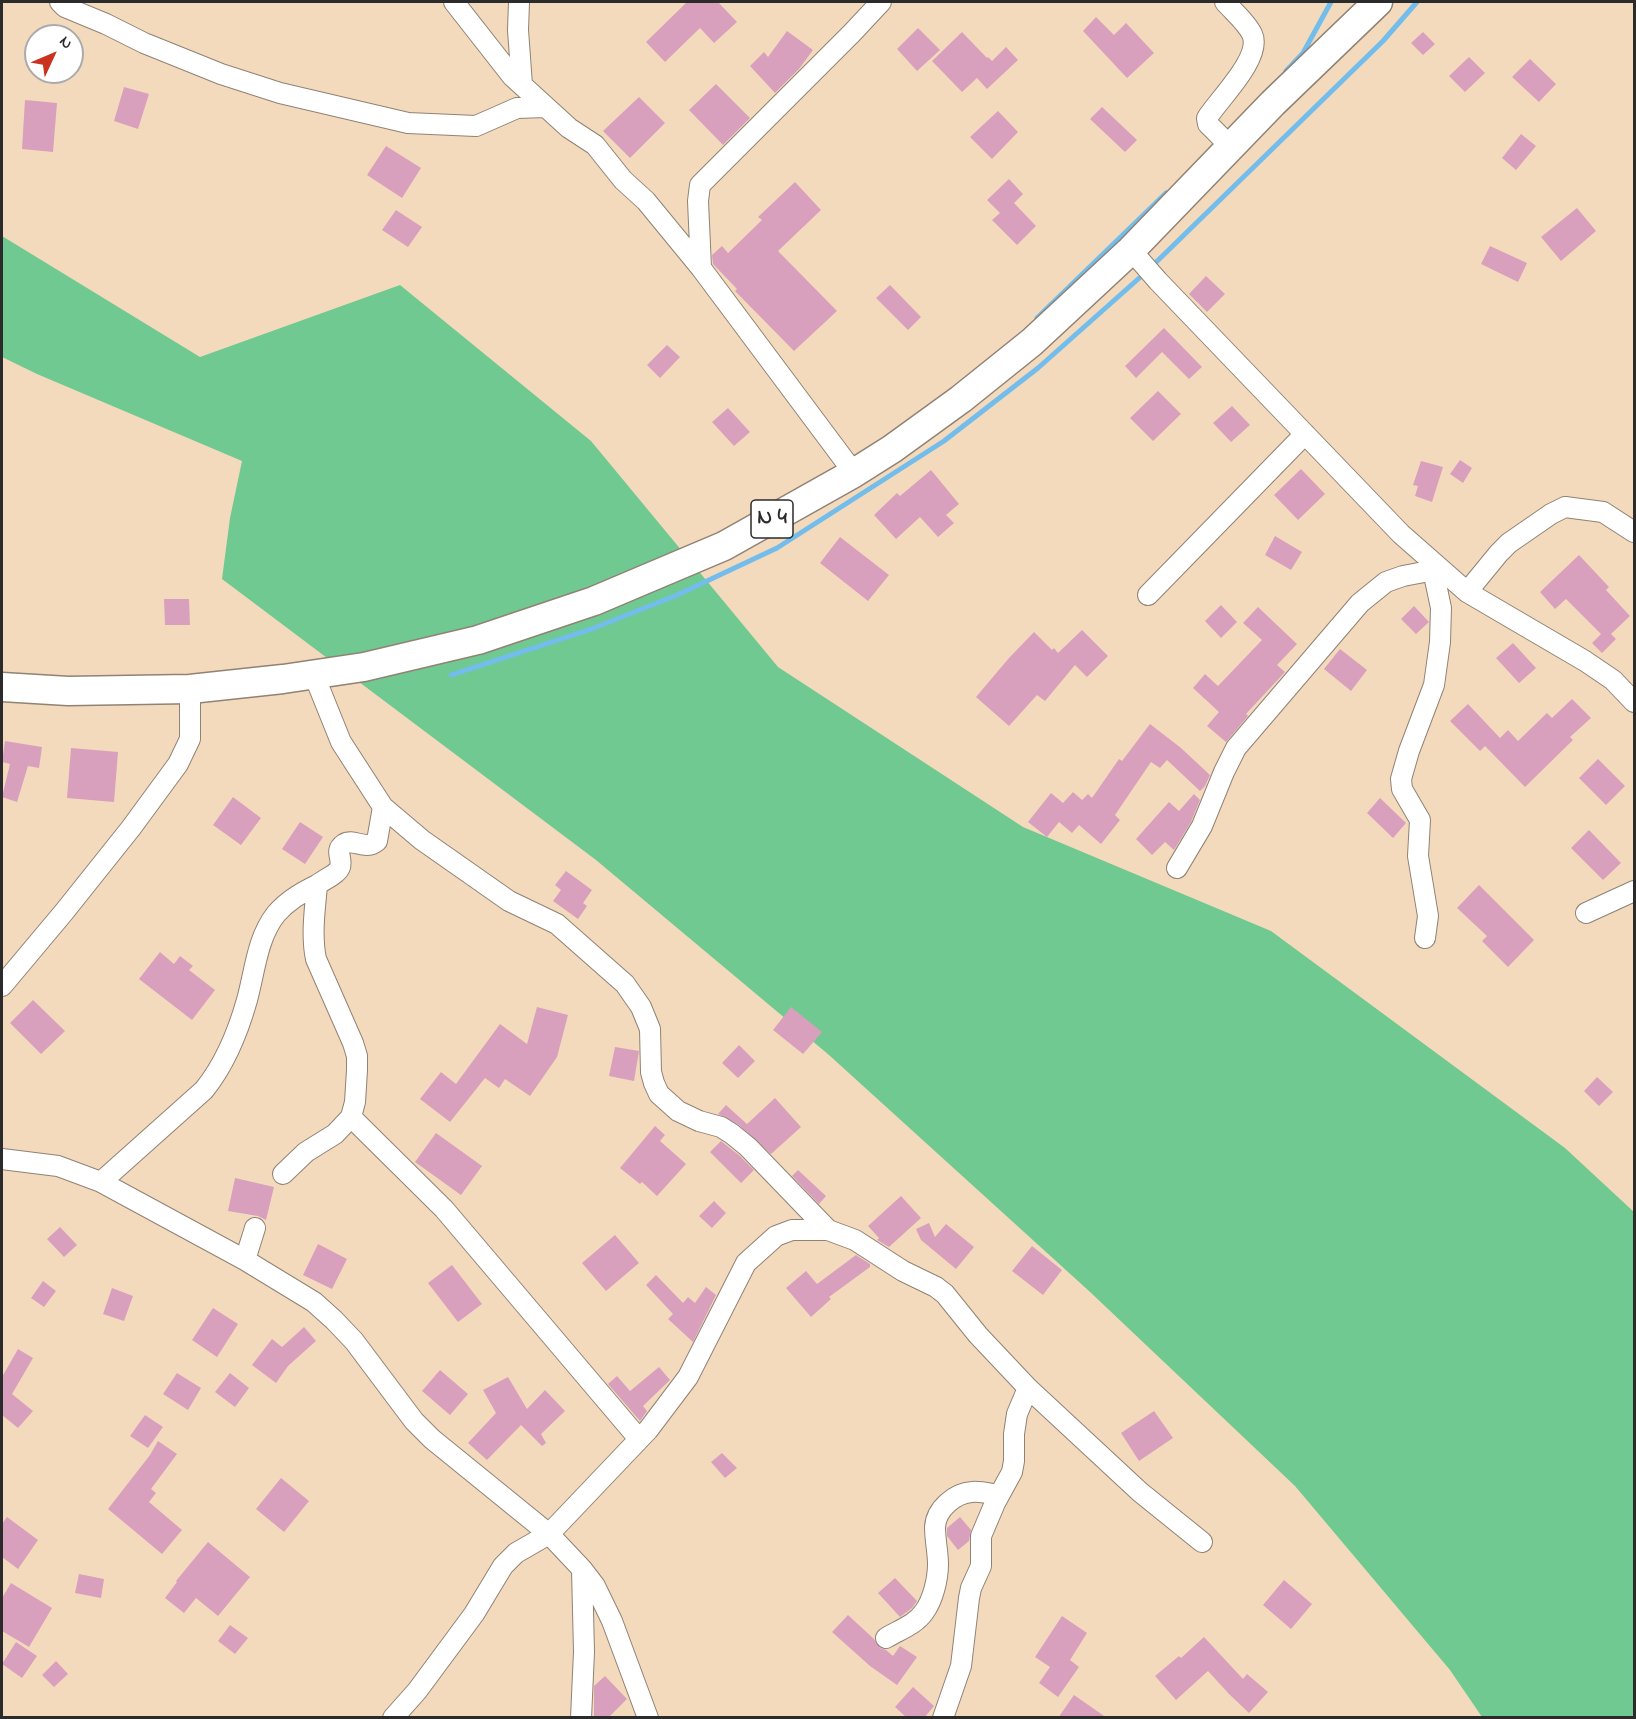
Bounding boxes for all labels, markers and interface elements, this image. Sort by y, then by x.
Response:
north arrow [24,24,84,84]
text: N [53,31,78,55]
road number: N 4 [751,500,793,538]

